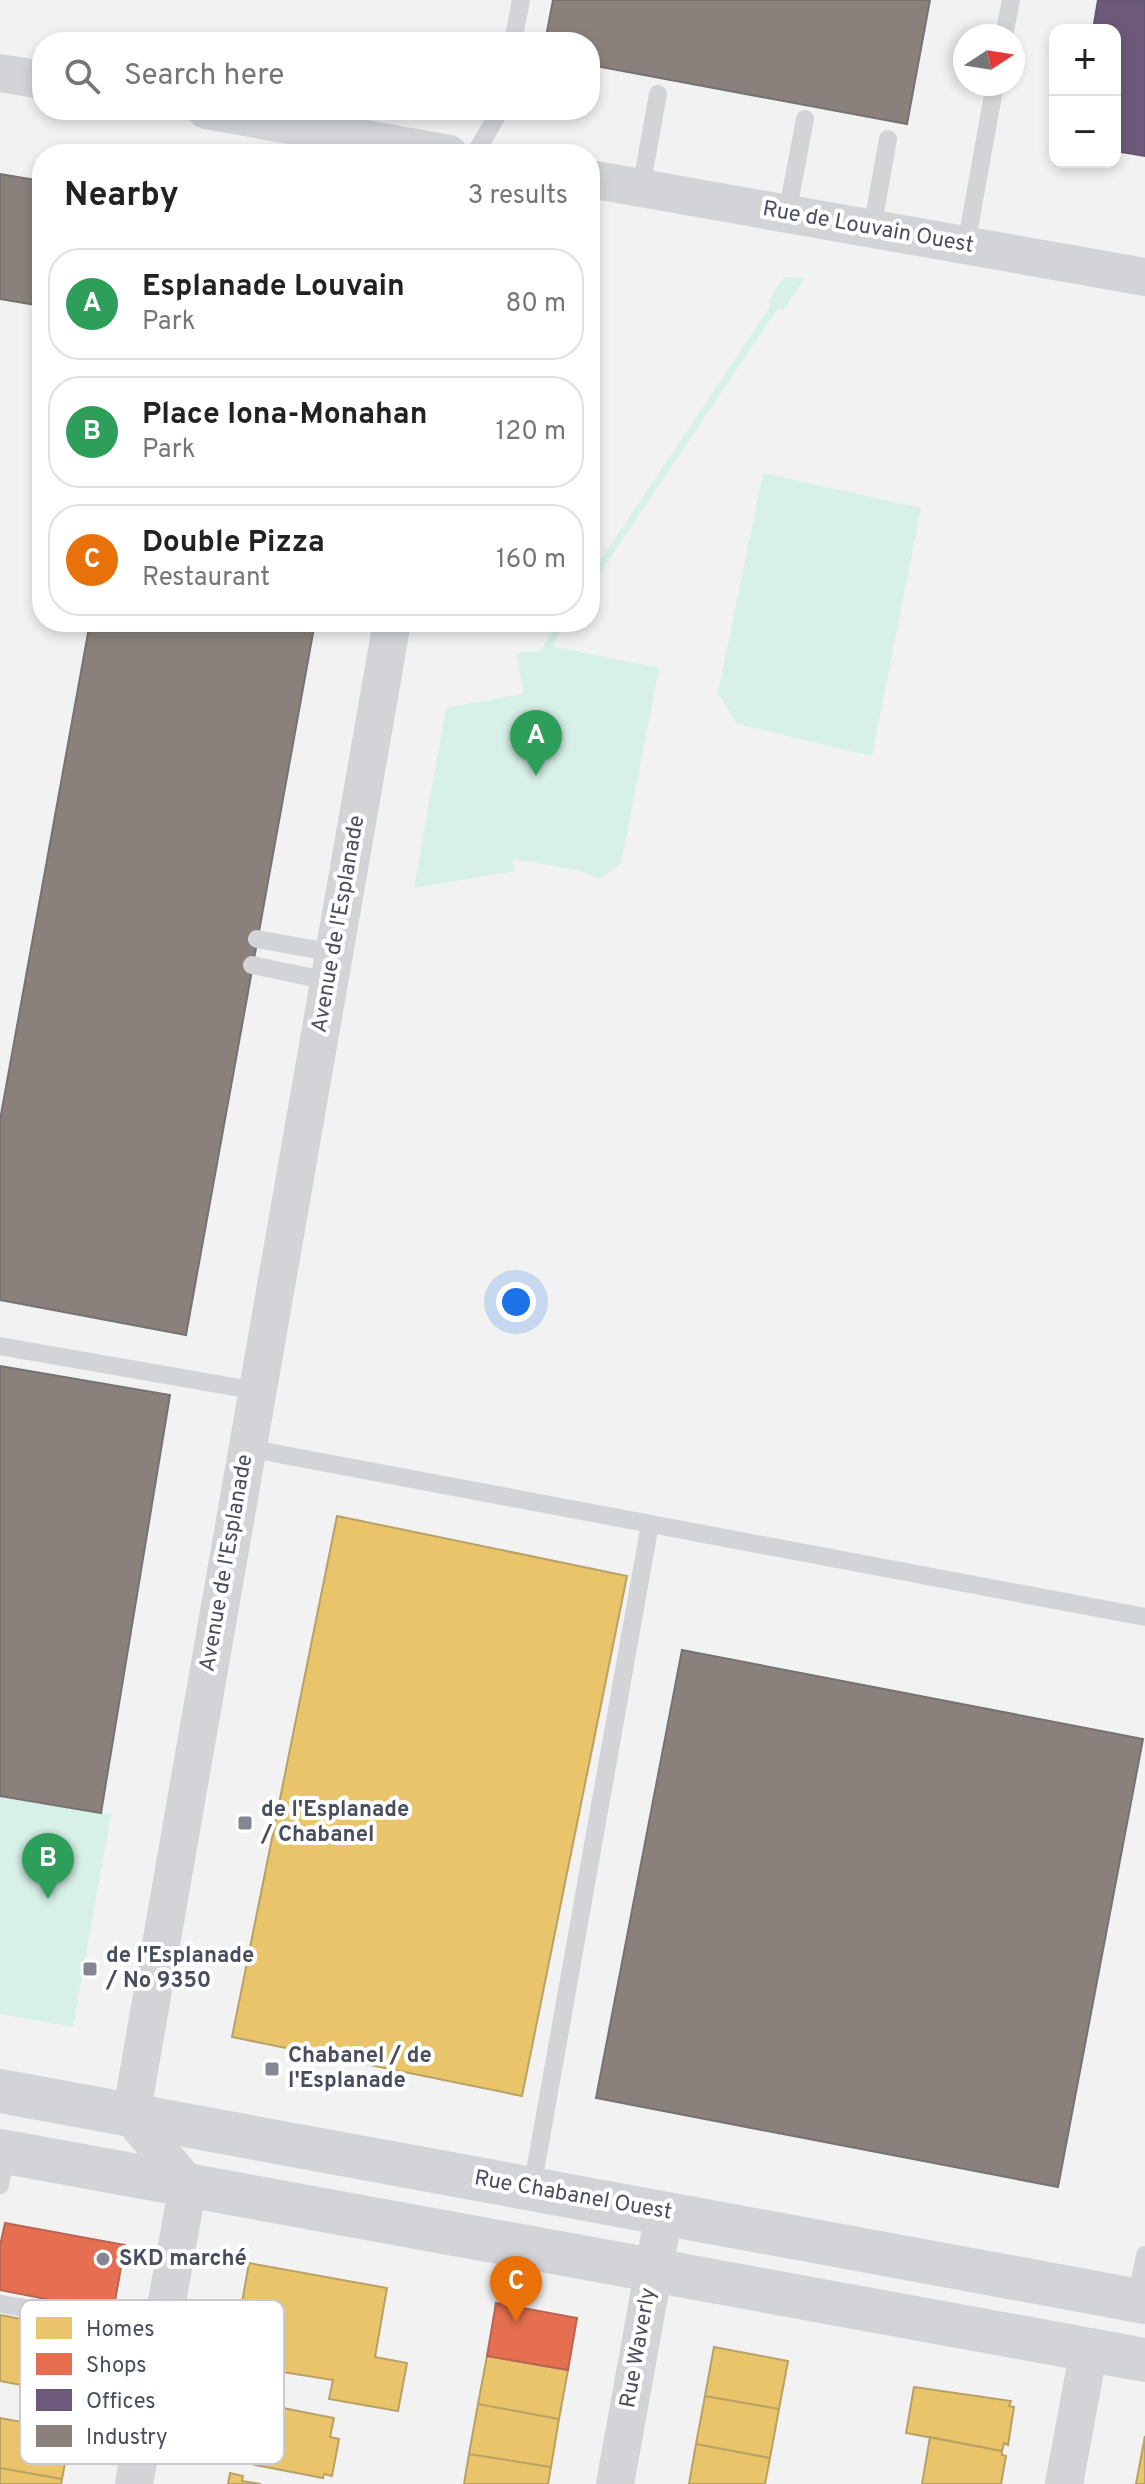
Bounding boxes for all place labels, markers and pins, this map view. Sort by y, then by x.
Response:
pin: A [510,710,562,776]
place label: de l'Esplanade / Chabanel [260,1797,409,1849]
marker: de l'Esplanade / Chabanel [236,1814,254,1832]
pin: B [22,1833,74,1899]
place label: de l'Esplanade / No 9350 [105,1943,254,1995]
marker: de l'Esplanade / No 9350 [81,1960,99,1978]
place label: Chabanel / de l'Esplanade [288,2043,432,2095]
marker: Chabanel / de l'Esplanade [263,2060,281,2078]
place label: SKD marché [119,2246,247,2273]
marker: SKD marché [94,2250,112,2268]
pin: C [490,2256,542,2322]

